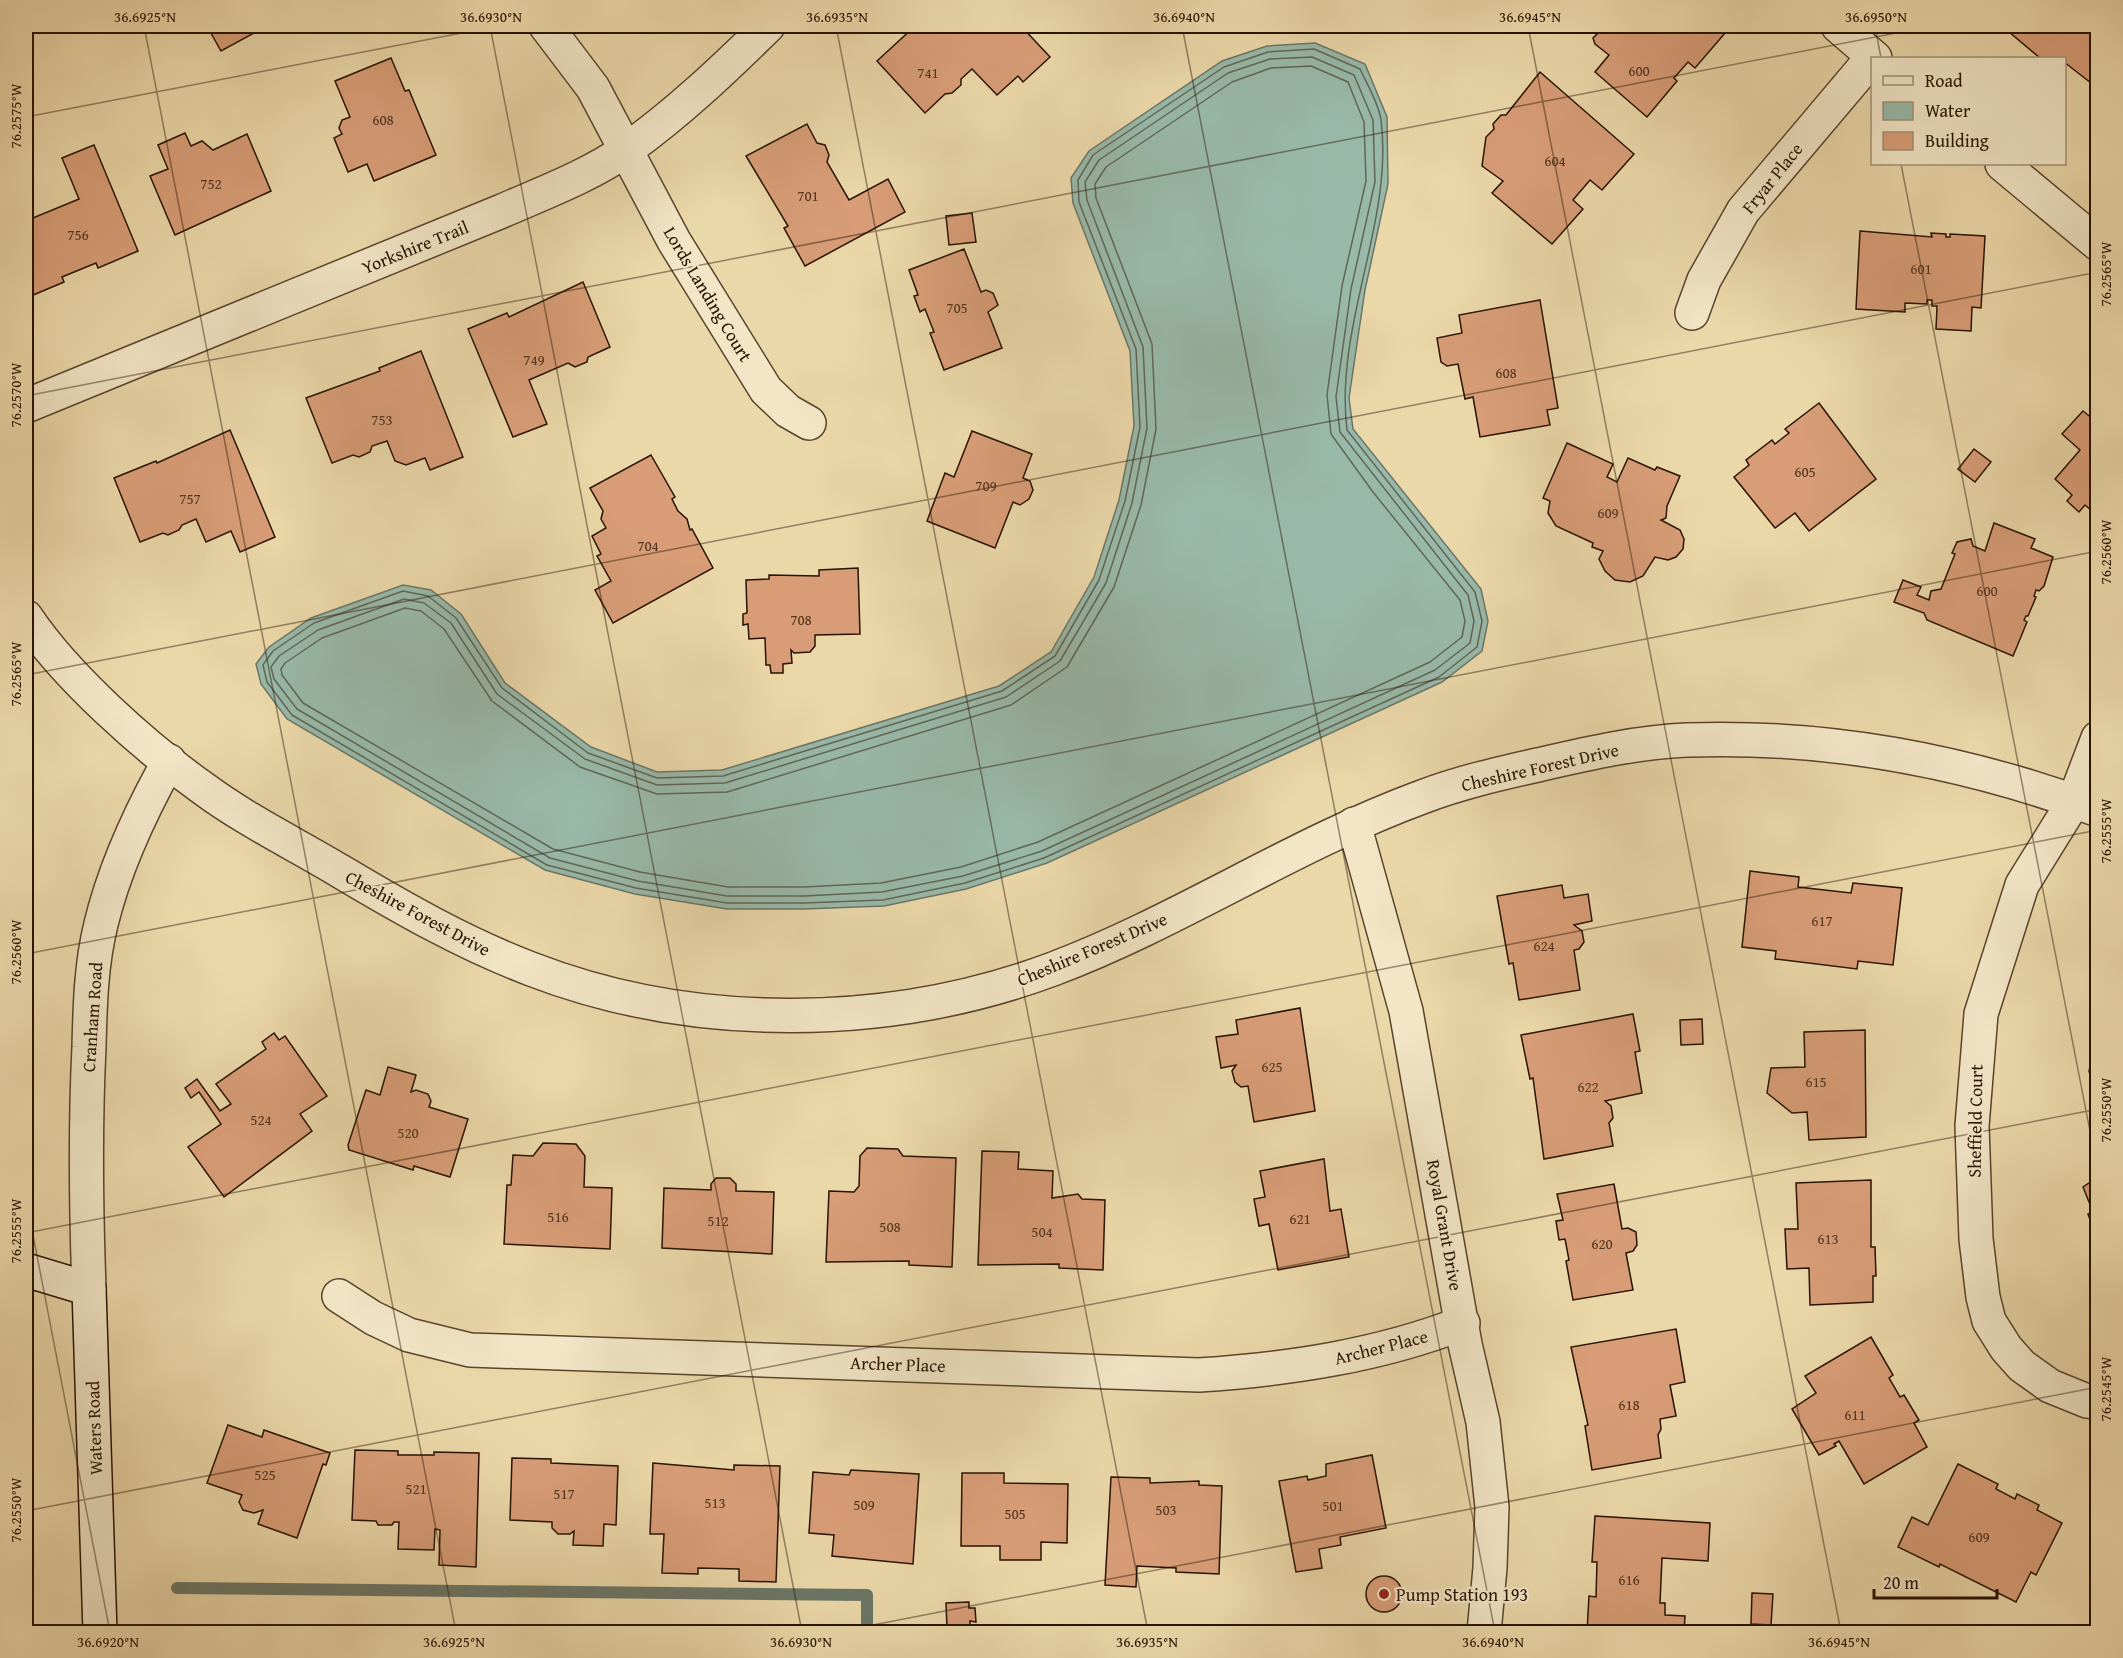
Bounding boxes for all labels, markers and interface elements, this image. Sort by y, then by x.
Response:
text: 36.6925°N [114,6,176,27]
text: 36.6930°N [460,6,522,27]
text: 36.6935°N [806,6,868,27]
text: 36.6940°N [1153,6,1215,27]
text: 36.6945°N [1499,6,1561,27]
text: 36.6950°N [1845,6,1907,27]
legend [1871,57,2066,165]
house number: 600 [1628,60,1650,81]
house number: 741 [917,62,939,83]
text: Road [1925,67,1963,94]
text: 76.2575°W [5,83,26,149]
text: Water [1925,97,1971,124]
house number: 608 [372,109,394,130]
text: Building [1925,127,1989,154]
street label: Fryar Place [1735,137,1809,219]
house number: 604 [1544,150,1566,171]
house number: 752 [200,173,222,194]
house number: 701 [797,185,819,206]
street label: Yorkshire Trail [357,213,473,281]
street label: Lords Landing Court [657,221,759,367]
house number: 756 [67,224,89,245]
text: 76.2565°W [2095,241,2116,307]
house number: 601 [1910,258,1932,279]
house number: 705 [946,297,968,318]
house number: 749 [523,349,545,370]
text: 76.2570°W [5,362,26,428]
house number: 608 [1495,362,1517,383]
house number: 753 [371,409,393,430]
house number: 605 [1794,461,1816,482]
house number: 709 [975,475,997,496]
house number: 757 [179,488,201,509]
house number: 609 [1597,502,1619,523]
text: 76.2560°W [2095,519,2116,585]
house number: 704 [637,535,659,556]
house number: 600 [1976,580,1998,601]
house number: 708 [790,609,812,630]
text: 76.2565°W [5,641,26,707]
street label: Cheshire Forest Drive [1459,736,1621,798]
text: 76.2555°W [2095,798,2116,864]
street label: Cheshire Forest Drive [341,863,495,963]
street label: Cheshire Forest Drive [1013,905,1171,993]
house number: 617 [1811,910,1833,931]
text: 76.2560°W [5,919,26,985]
house number: 624 [1533,935,1555,956]
street label: Cranham Road [75,961,109,1073]
house number: 625 [1261,1056,1283,1077]
street label: Sheffield Court [1961,1063,1989,1178]
house number: 615 [1805,1071,1827,1092]
house number: 622 [1577,1076,1599,1097]
text: 76.2550°W [2095,1077,2116,1143]
house number: 524 [250,1109,272,1130]
house number: 520 [397,1122,419,1143]
street label: Royal Grant Drive [1420,1157,1470,1293]
text: 76.2555°W [5,1198,26,1264]
house number: 516 [547,1206,569,1227]
house number: 621 [1289,1208,1311,1229]
house number: 512 [707,1210,729,1231]
house number: 508 [879,1216,901,1237]
house number: 504 [1031,1221,1053,1242]
house number: 613 [1817,1228,1839,1249]
house number: 620 [1591,1233,1613,1254]
street label: Archer Place [1331,1322,1431,1372]
street label: Archer Place [850,1349,946,1379]
text: 76.2545°W [2095,1356,2116,1422]
street label: Waters Road [79,1380,109,1475]
house number: 618 [1618,1394,1640,1415]
house number: 611 [1844,1404,1866,1425]
house number: 525 [254,1464,276,1485]
text: 76.2550°W [5,1477,26,1543]
house number: 521 [405,1478,427,1499]
house number: 517 [553,1483,575,1504]
house number: 513 [704,1492,726,1513]
house number: 509 [853,1494,875,1515]
house number: 501 [1322,1495,1344,1516]
house number: 503 [1155,1499,1177,1520]
house number: 505 [1004,1503,1026,1524]
house number: 609 [1968,1526,1990,1547]
scale bar [1874,1562,1997,1600]
house number: 616 [1618,1569,1640,1590]
text: 20 m [1883,1569,1919,1596]
place label: Pump Station 193 [1396,1581,1528,1608]
marker: Pump Station 193 [1377,1587,1391,1601]
text: 36.6920°N [77,1631,139,1652]
text: 36.6925°N [423,1631,485,1652]
text: 36.6930°N [770,1631,832,1652]
text: 36.6935°N [1116,1631,1178,1652]
text: 36.6940°N [1462,1631,1524,1652]
text: 36.6945°N [1808,1631,1870,1652]

